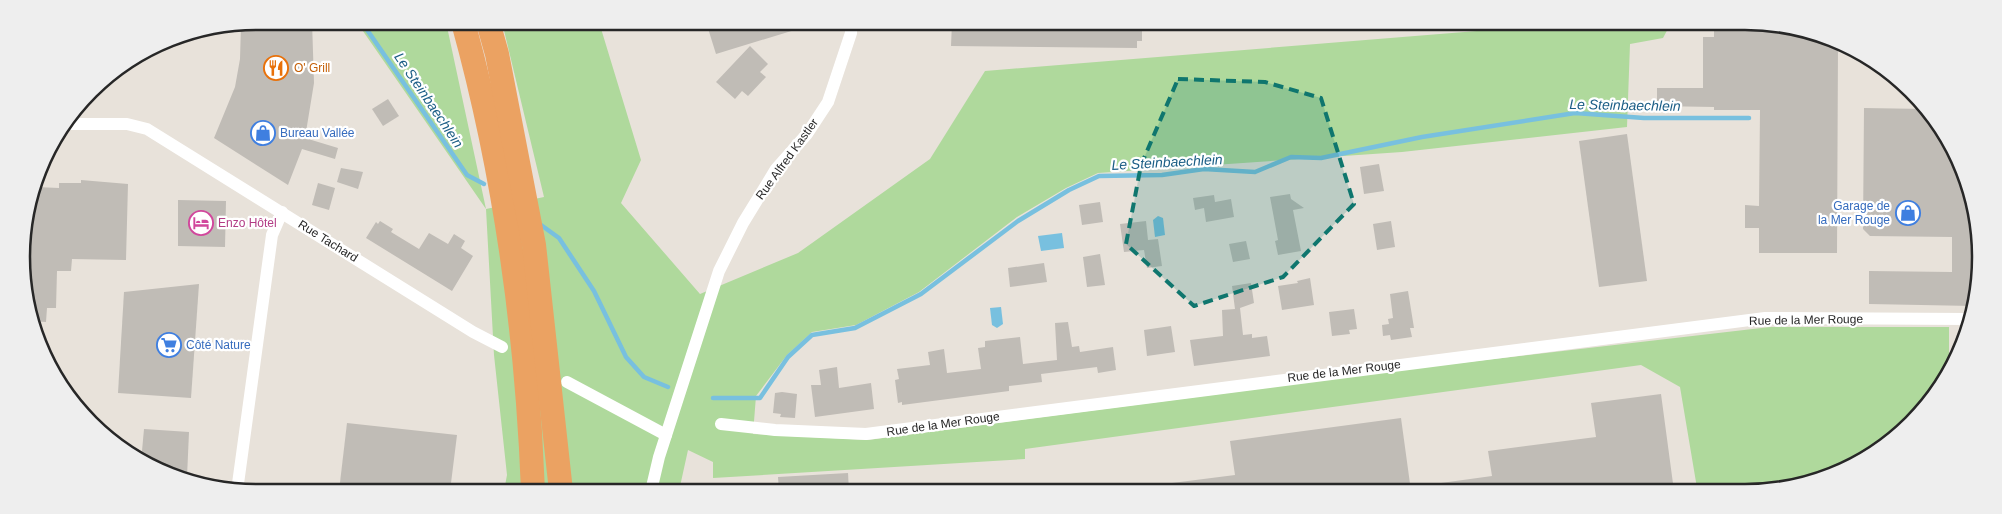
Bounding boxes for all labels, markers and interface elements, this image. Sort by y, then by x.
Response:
water label: Le Steinbaechlein [391,49,467,151]
restaurant icon: O' Grill [263,55,289,81]
place label: O' Grill [294,61,330,75]
water label: Le Steinbaechlein [1569,96,1681,114]
street label: Rue Alfred Kastler [753,116,821,202]
shop icon: Bureau Vallée [250,120,276,146]
place label: Bureau Vallée [280,126,355,140]
water label: Le Steinbaechlein [1111,151,1223,173]
place label: Garage de la Mer Rouge [1818,199,1890,227]
shop icon: Garage de la Mer Rouge [1895,200,1921,226]
hotel icon: Enzo Hôtel [188,210,214,236]
place label: Enzo Hôtel [218,216,277,230]
street label: Rue Tachard [296,217,360,265]
street label: Rue de la Mer Rouge [1749,312,1863,328]
supermarket icon: Côté Nature [156,332,182,358]
place label: Côté Nature [186,338,251,352]
street label: Rue de la Mer Rouge [1287,357,1402,385]
street label: Rue de la Mer Rouge [886,409,1001,439]

